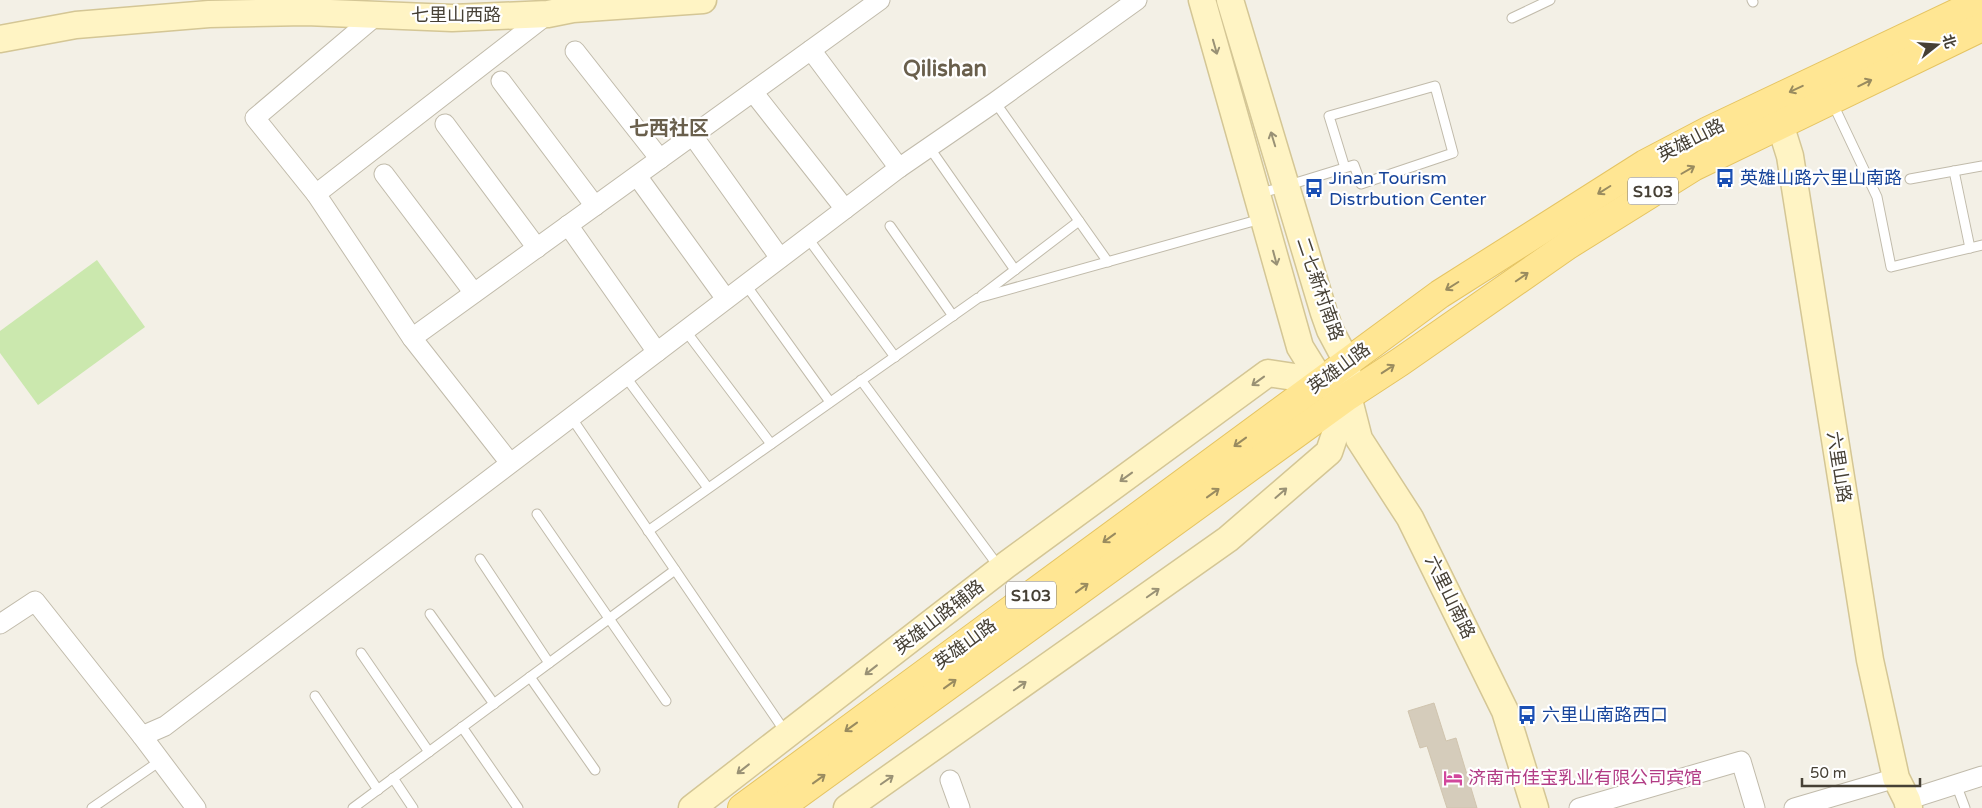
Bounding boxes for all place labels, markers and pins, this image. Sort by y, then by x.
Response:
place label: Jinan Tourism Distrbution Center [1329,167,1487,210]
bus stop icon: 英雄山路六里山南路 [1714,167,1736,189]
place label: 英雄山路六里山南路 [1740,167,1902,189]
bus stop icon: Jinan Tourism Distrbution Center [1303,177,1325,199]
bus stop icon: 六里山南路西口 [1516,704,1538,726]
place label: 六里山南路西口 [1542,704,1668,726]
hotel icon: 济南市佳宝乳业有限公司宾馆 [1442,767,1464,789]
place label: 济南市佳宝乳业有限公司宾馆 [1468,767,1702,789]

